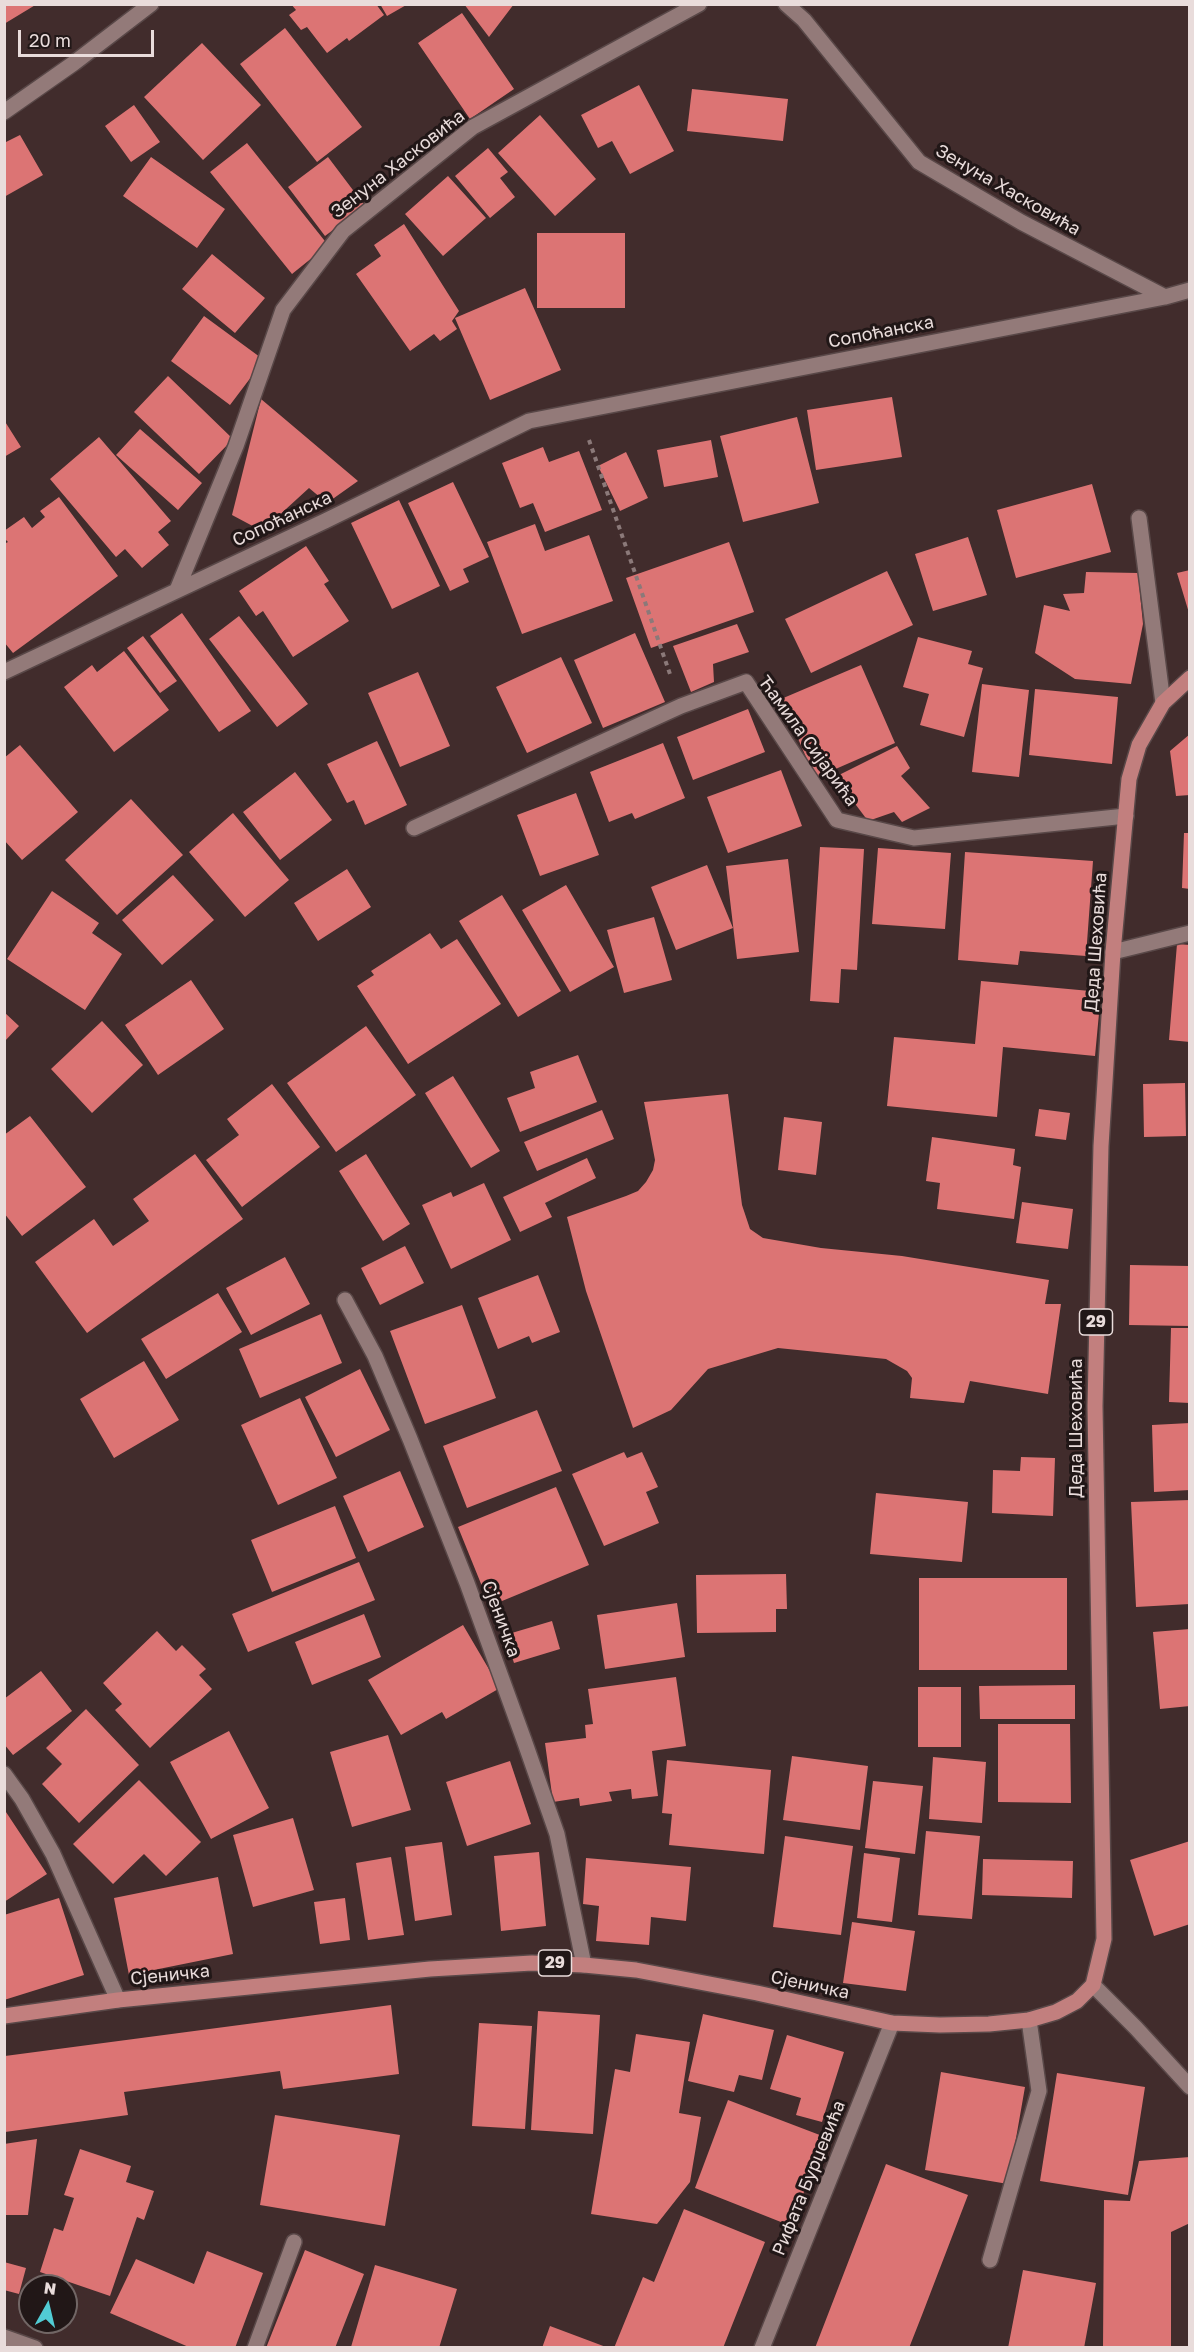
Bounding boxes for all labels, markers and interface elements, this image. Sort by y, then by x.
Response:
scale bar [21,18,158,56]
text: 20 m [29,29,71,51]
street label: Зенуна Хасковића [327,105,469,223]
street label: Зенуна Хасковића [932,140,1084,240]
street label: Сопоћанска [826,311,936,353]
street label: Сопоћанска [229,487,335,551]
street label: Ћамила Сијарића [753,672,863,810]
street label: Деда Шеховића [1080,872,1112,1012]
road number: 29 [1080,1309,1112,1335]
street label: Деда Шеховића [1065,1358,1087,1498]
street label: Сјеничка [477,1578,525,1660]
road number: 29 [538,1950,572,1976]
street label: Сјеничка [129,1960,211,1990]
street label: Сјеничка [769,1966,851,2004]
street label: Рифата Бурџевића [768,2097,850,2259]
north arrow [18,2274,78,2334]
text: N [43,2277,58,2299]

